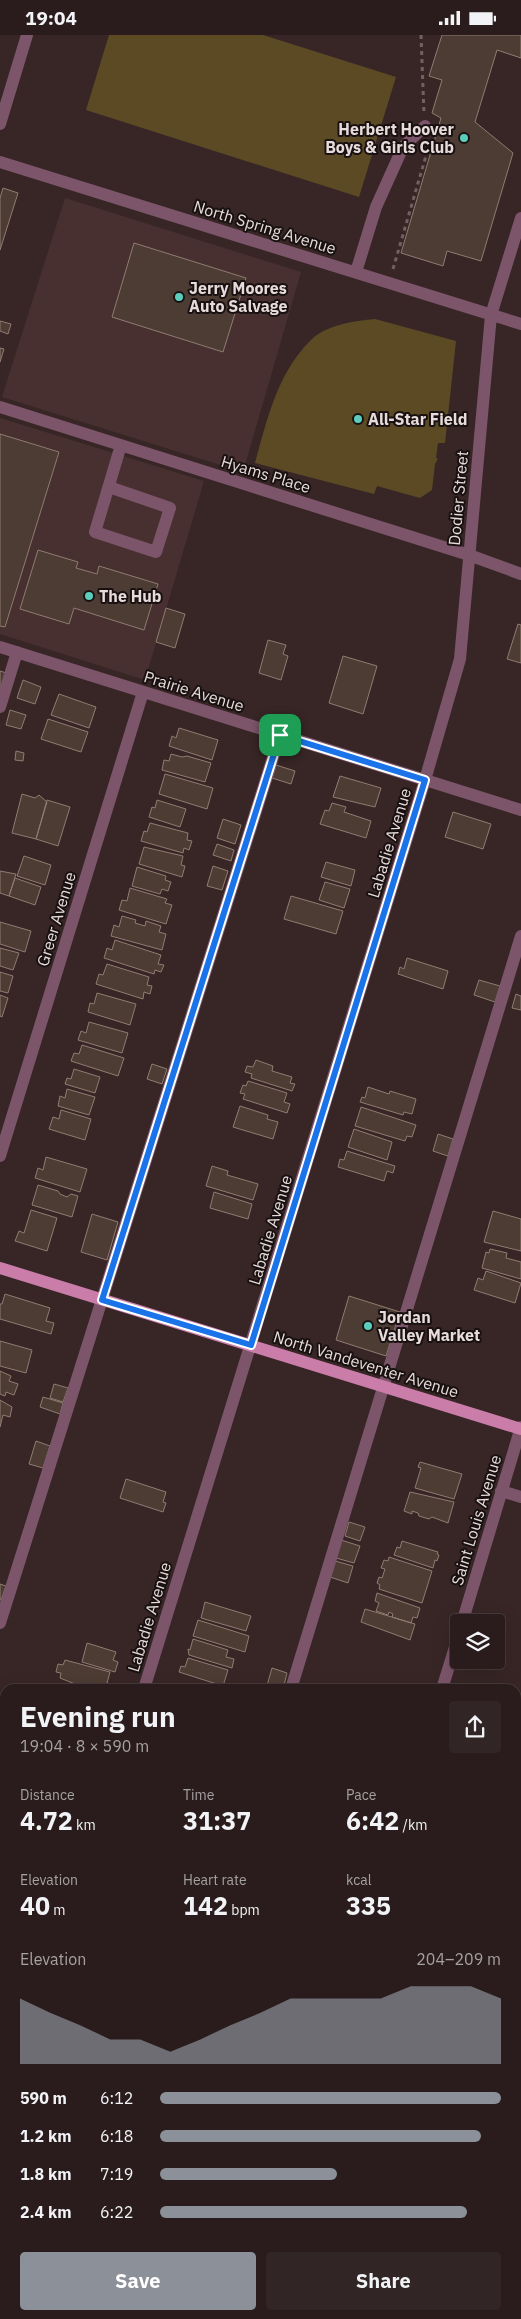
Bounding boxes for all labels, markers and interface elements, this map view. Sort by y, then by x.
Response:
text: 19:04 [25,6,77,30]
place label: Herbert Hoover Boys & Girls Club [325,119,455,157]
marker: Herbert Hoover Boys & Girls Club [458,132,470,144]
street label: North Spring Avenue [191,196,339,258]
place label: Jerry Moores Auto Salvage [189,278,288,316]
marker: Jerry Moores Auto Salvage [173,291,185,303]
place label: All-Star Field [368,409,467,429]
marker: All-Star Field [352,413,364,425]
street label: Dodier Street [444,450,472,546]
street label: Hyams Place [219,451,313,497]
place label: The Hub [99,586,162,606]
marker: The Hub [83,590,95,602]
street label: Prairie Avenue [141,666,247,716]
pin [259,714,301,756]
icon: arrive [266,721,294,749]
street label: Labadie Avenue [363,786,415,900]
street label: Greer Avenue [32,869,80,969]
street label: Labadie Avenue [244,1173,296,1287]
place label: Jordan Valley Market [378,1307,480,1345]
marker: Jordan Valley Market [362,1320,374,1332]
street label: North Vandeventer Avenue [271,1326,461,1402]
street label: Saint Louis Avenue [447,1452,505,1588]
street label: Labadie Avenue [123,1560,175,1674]
map controls [450,1614,505,1669]
button: layers [450,1614,505,1669]
text: Evening run [20,1698,176,1735]
button: share [449,1701,501,1753]
text: 19:04 · 8 × 590 m [20,1736,149,1756]
text: Distance [20,1786,75,1804]
text: Time [183,1786,214,1804]
text: Pace [346,1786,376,1804]
text: 4.72 [20,1804,73,1837]
text: 31:37 [183,1804,251,1837]
text: 6:42 [346,1804,399,1837]
text: km [73,1816,96,1834]
text: /km [399,1816,428,1834]
text: Elevation [20,1871,78,1889]
text: Heart rate [183,1871,247,1889]
text: kcal [346,1871,371,1889]
text: 40 [20,1889,50,1922]
text: 142 [183,1889,228,1922]
text: 335 [346,1889,391,1922]
text: m [50,1901,66,1919]
text: bpm [228,1901,260,1919]
text: Elevation [20,1949,86,1969]
text: 204–209 m [416,1949,501,1969]
text: 590 m [20,2088,67,2108]
text: 6:12 [100,2088,133,2108]
text: 1.2 km [20,2126,71,2146]
text: 6:18 [100,2126,133,2146]
text: 1.8 km [20,2164,71,2184]
text: 7:19 [100,2164,133,2184]
text: 2.4 km [20,2202,71,2222]
text: 6:22 [100,2202,133,2222]
button: Save [20,2252,256,2310]
button: Share [266,2252,501,2310]

